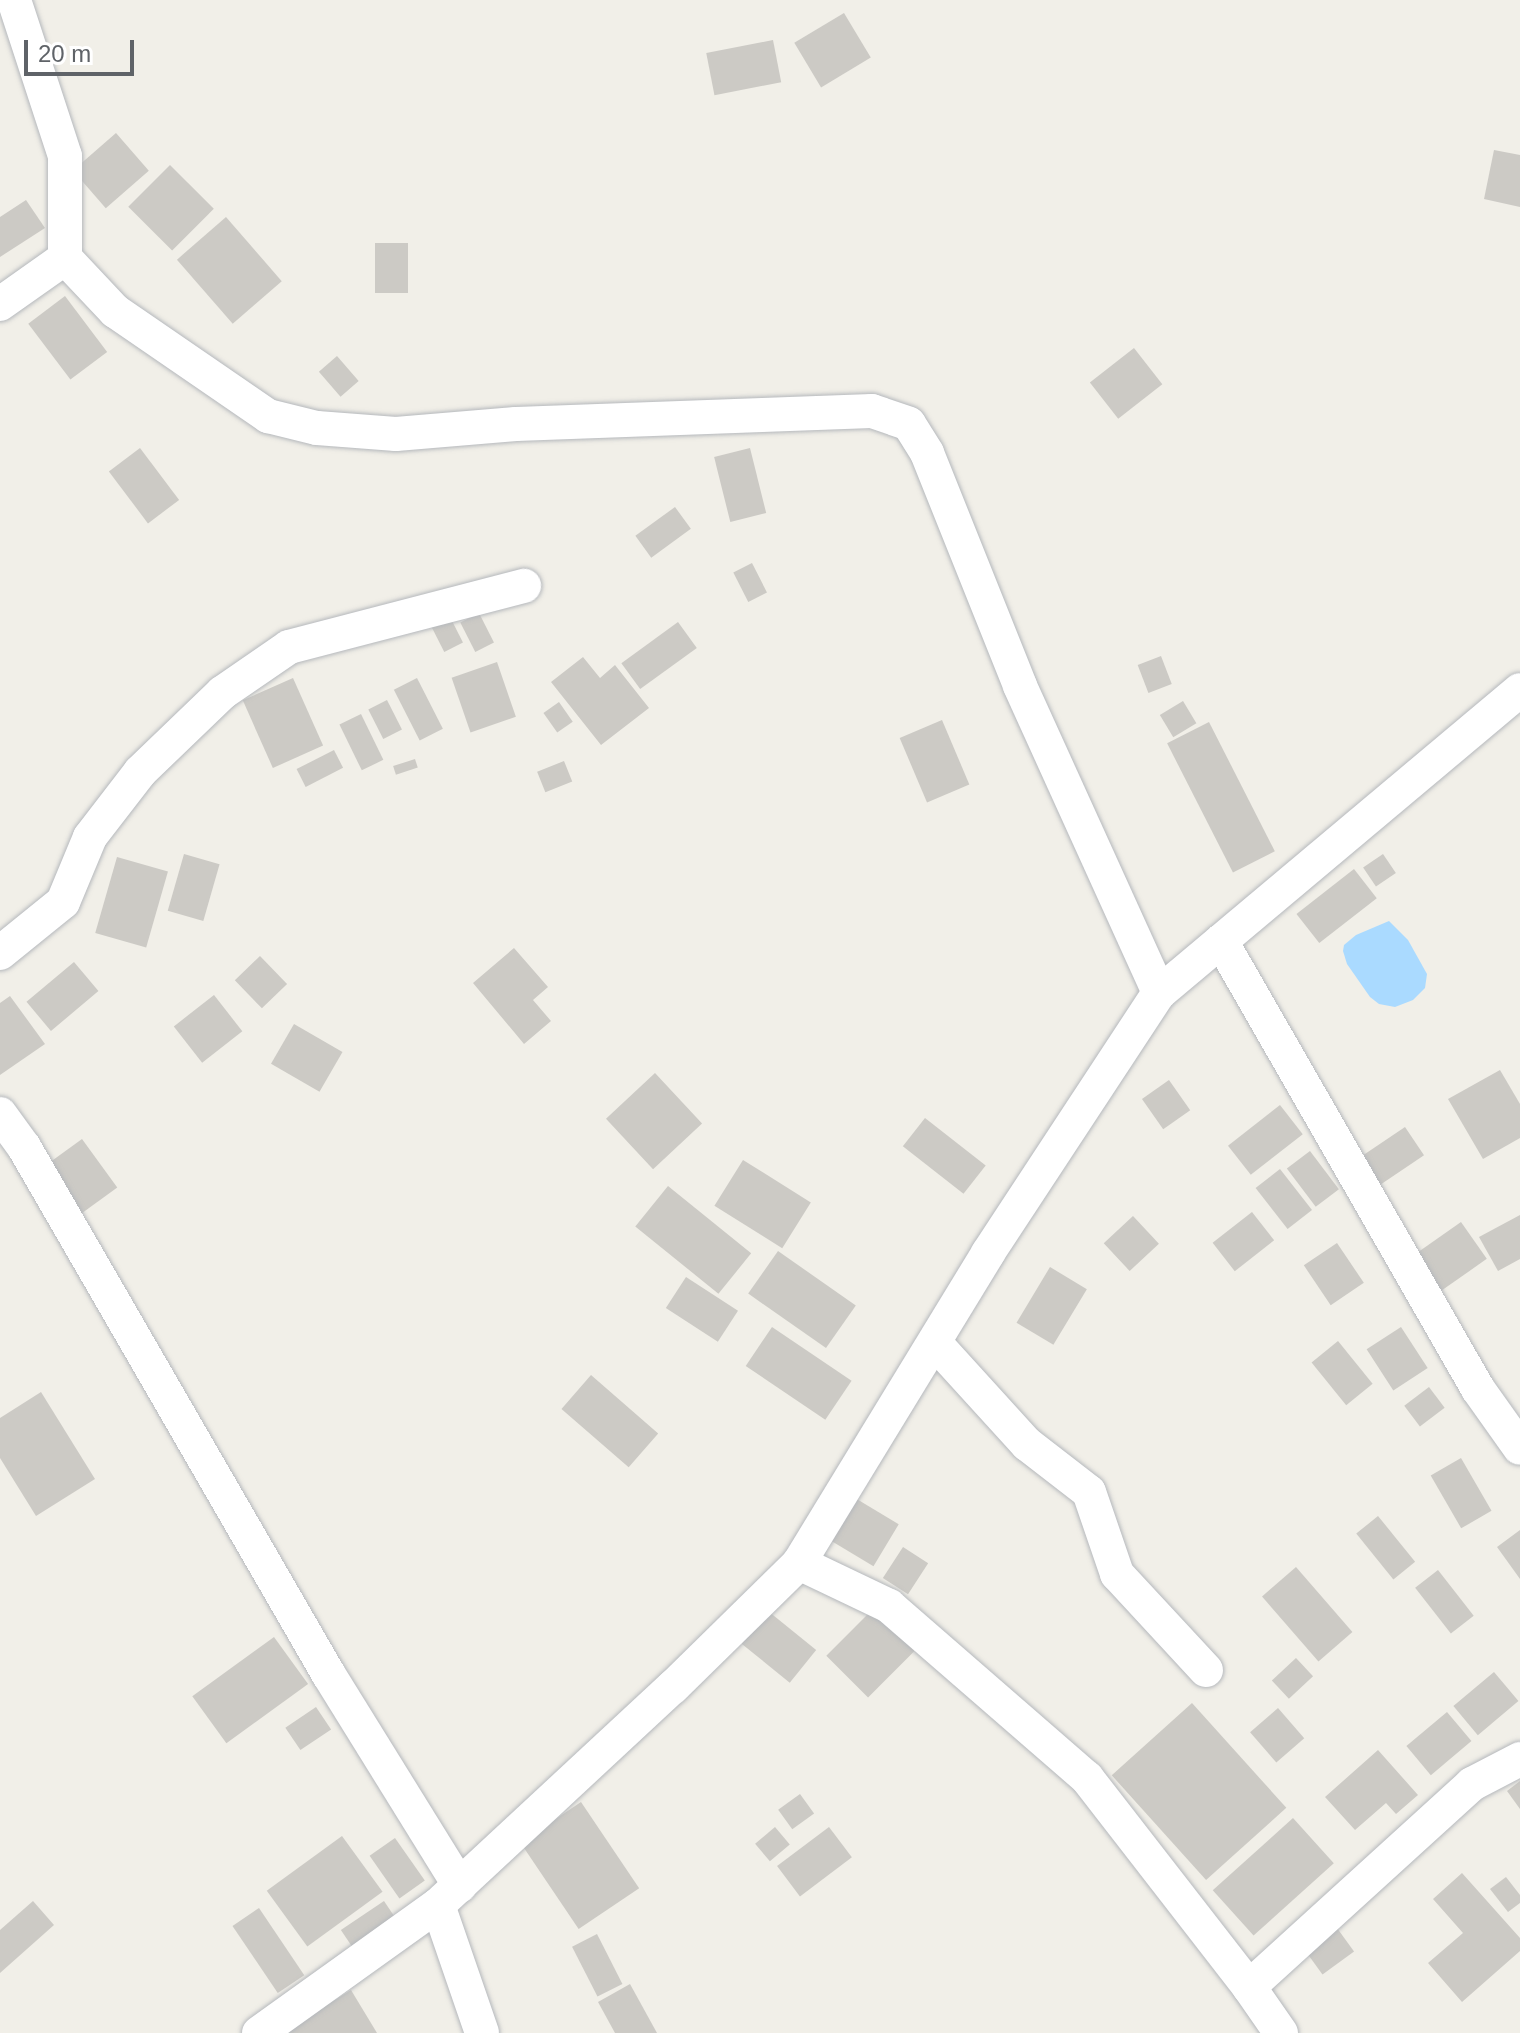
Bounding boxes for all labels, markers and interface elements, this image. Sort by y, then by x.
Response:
scale bar [28,24,138,74]
text: 20 m [38,40,91,67]

